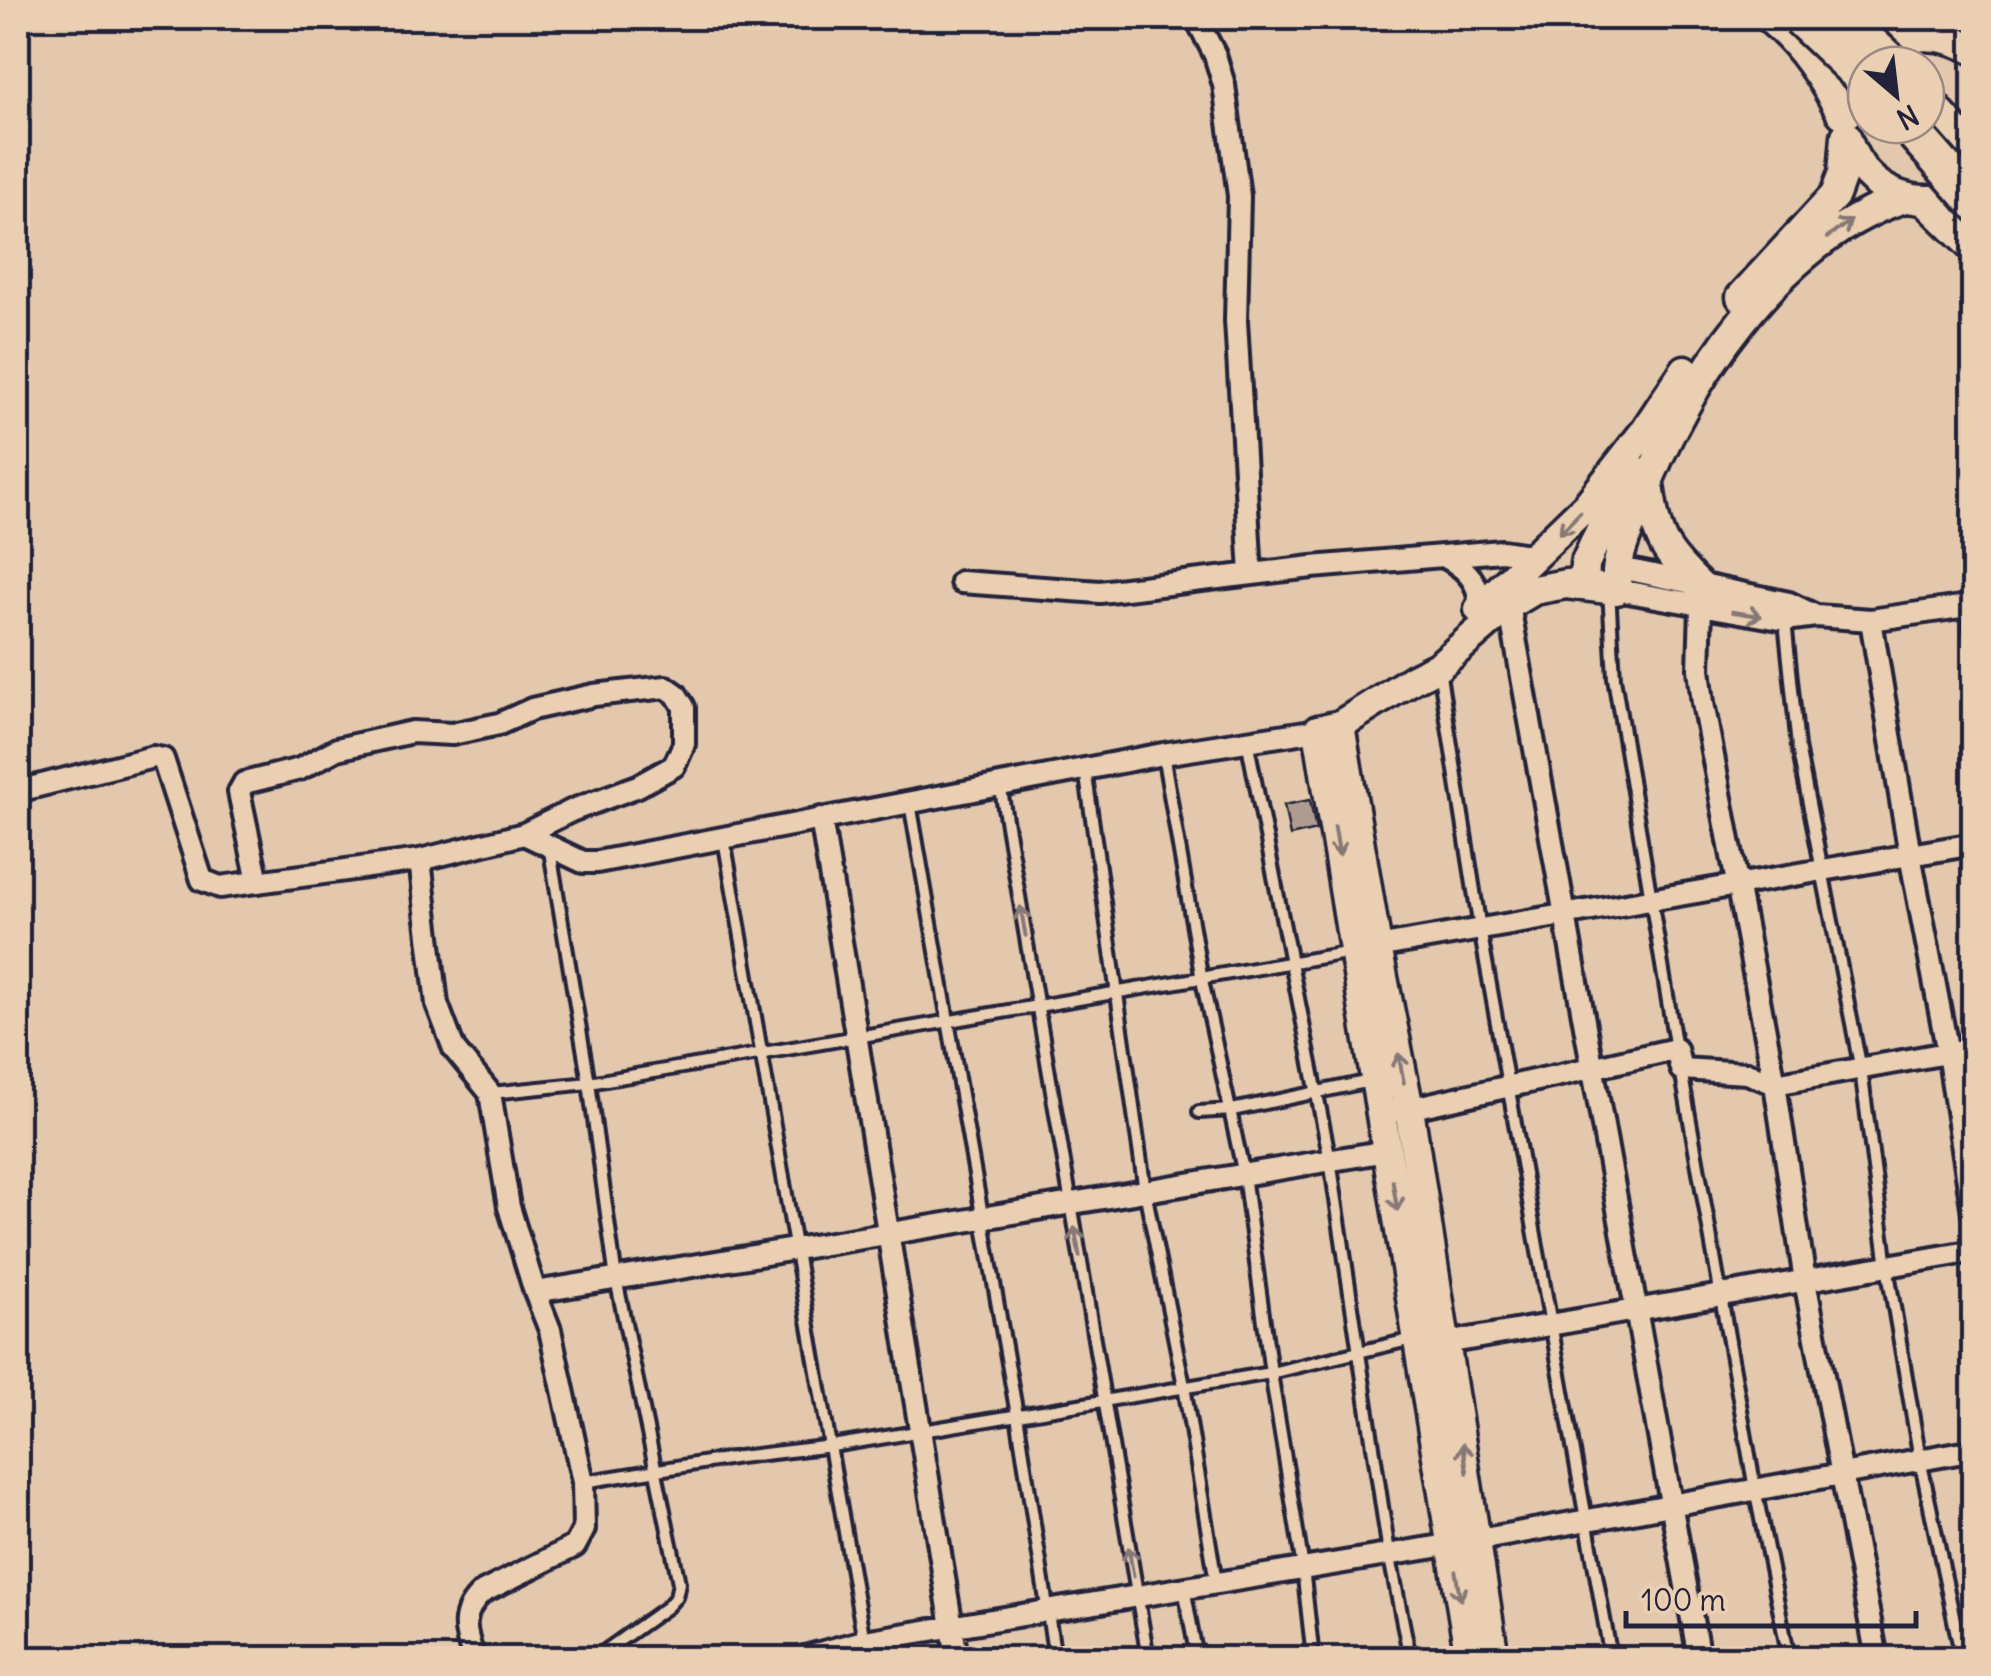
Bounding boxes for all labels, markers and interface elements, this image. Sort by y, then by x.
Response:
north arrow [1846,45,1946,145]
text: N [1891,97,1925,138]
one-way arrow [1825,219,1852,240]
one-way arrow [1559,510,1583,534]
one-way arrow [1731,605,1763,624]
one-way arrow [1328,824,1347,856]
one-way arrow [1013,906,1032,938]
one-way arrow [1391,1053,1410,1085]
one-way arrow [1386,1179,1404,1212]
one-way arrow [1067,1226,1086,1259]
one-way arrow [1455,1442,1474,1475]
one-way arrow [1121,1547,1140,1579]
scale bar [1626,1566,1916,1628]
one-way arrow [1449,1569,1468,1602]
text: 100 m [1641,1581,1726,1619]

